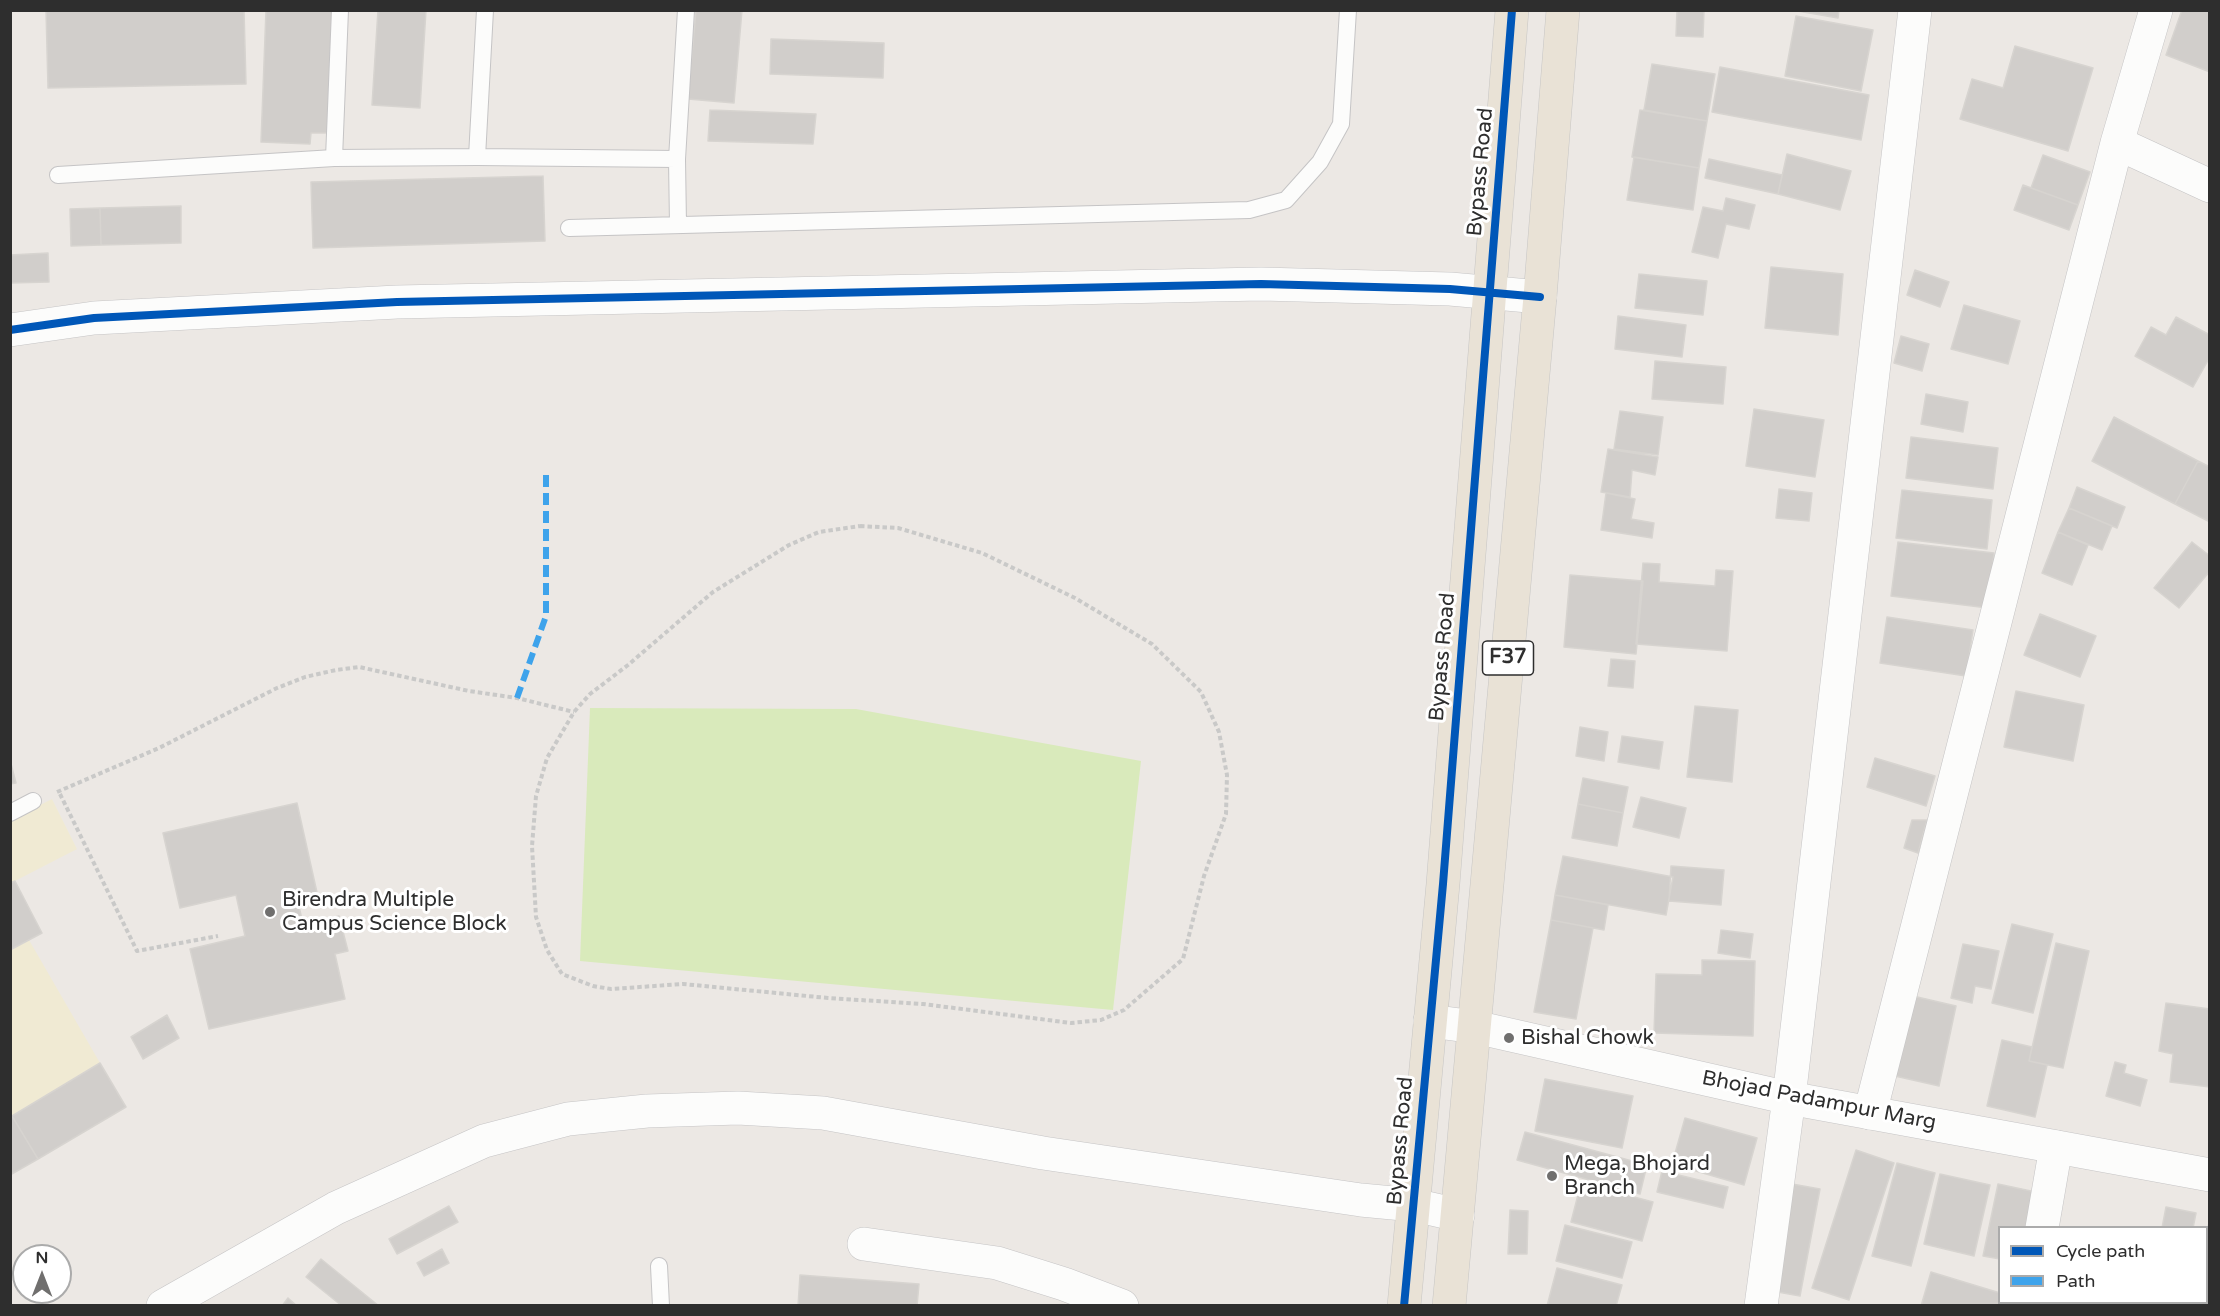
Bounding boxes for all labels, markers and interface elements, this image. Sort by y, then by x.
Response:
street label: Bypass Road [1463,107,1499,237]
street label: Bypass Road [1425,592,1461,722]
road number: F37 [1482,641,1534,675]
place label: Birendra Multiple Campus Science Block [282,887,507,937]
marker: Birendra Multiple Campus Science Block [263,905,277,919]
place label: Bishal Chowk [1521,1025,1654,1051]
marker: Bishal Chowk [1502,1031,1516,1045]
street label: Bhojad Padampur Marg [1700,1066,1938,1136]
street label: Bypass Road [1383,1076,1419,1206]
place label: Mega, Bhojard Branch [1564,1151,1710,1201]
marker: Mega, Bhojard Branch [1545,1169,1559,1183]
legend [1998,1226,2208,1304]
text: Cycle path [2056,1240,2145,1262]
north arrow [12,1244,72,1304]
text: N [36,1248,48,1268]
text: Path [2056,1270,2095,1292]

